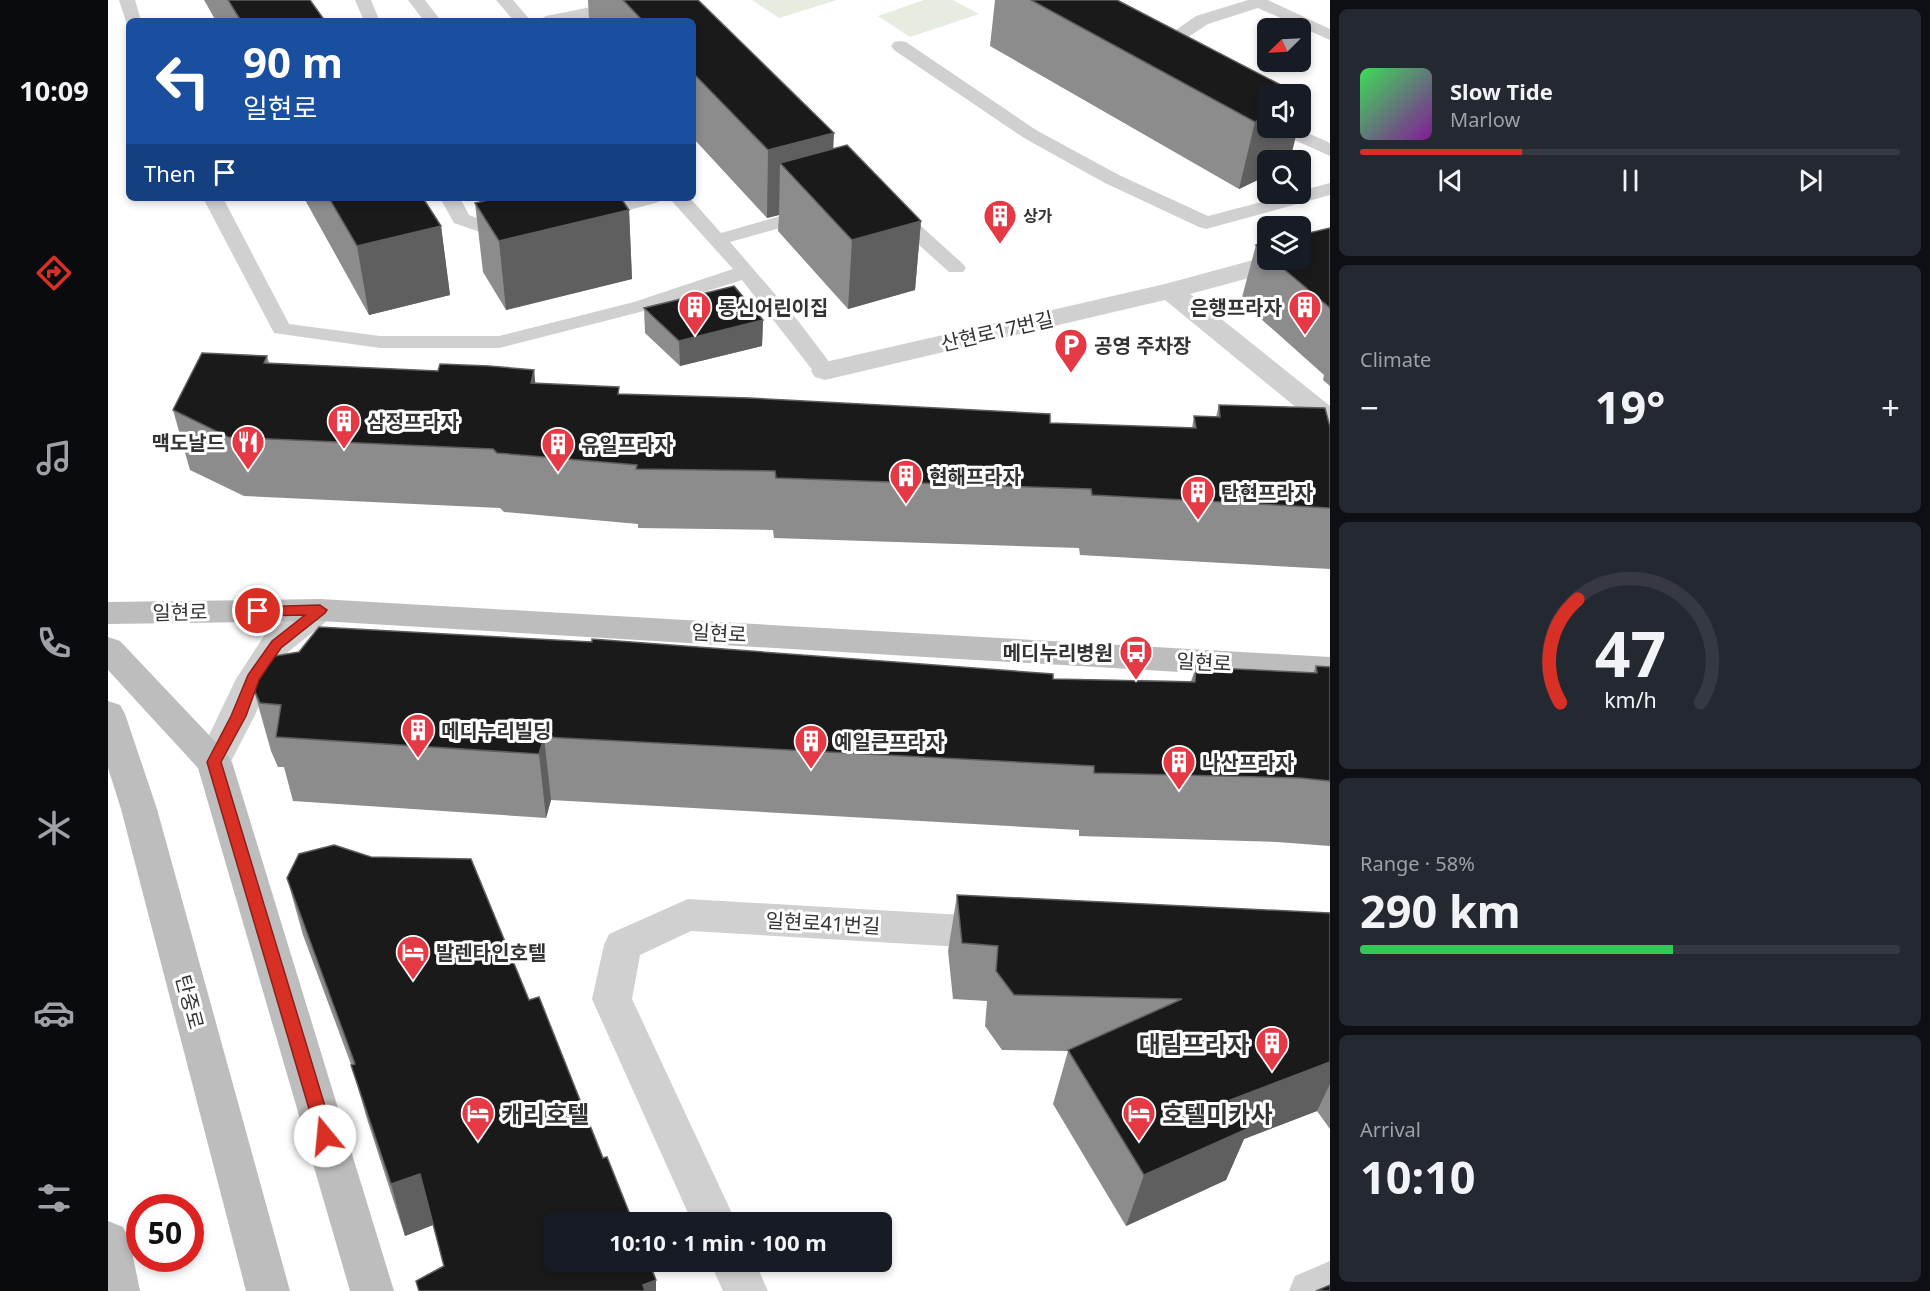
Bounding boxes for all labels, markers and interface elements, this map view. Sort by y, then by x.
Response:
north arrow [1257,18,1311,72]
map controls [1257,18,1311,270]
text: 90 m [243,33,343,90]
icon: left [144,42,222,120]
text: 10:09 [19,72,89,109]
text: Slow Tide [1450,76,1553,106]
button: sound [1257,84,1311,138]
text: 일현로 [243,89,318,126]
text: Marlow [1450,106,1520,133]
button: search [1257,150,1311,204]
icon: arrive [208,156,241,189]
text: Then [144,158,196,188]
icon: previous [1434,164,1467,197]
icon: pause [1614,164,1647,197]
icon: next [1794,164,1827,197]
building icon: 상가 [982,198,1018,245]
place label: 상가 [1023,205,1053,227]
button: layers [1257,216,1311,270]
icon: directions [33,252,75,294]
building icon: 동신어린이집 [677,289,713,336]
building icon: 은행프라자 [1287,289,1323,336]
place label: 동신어린이집 [718,294,828,321]
place label: 은행프라자 [1190,294,1283,321]
street label: 산현로17번길 [938,305,1056,357]
parking icon: 공영 주차장 [1053,327,1089,374]
place label: 공영 주차장 [1094,332,1191,359]
text: Climate [1360,346,1431,373]
text: 19° [1595,376,1665,437]
text: − [1360,385,1379,430]
text: + [1881,385,1900,430]
building icon: 삼정프라자 [326,403,362,450]
place label: 삼정프라자 [367,408,460,435]
restaurant icon: 맥도날드 [230,424,266,471]
building icon: 유일프라자 [540,426,576,473]
place label: 맥도날드 [151,429,225,456]
place label: 유일프라자 [581,431,674,458]
icon: music [33,437,75,479]
building icon: 현해프라자 [888,458,924,505]
place label: 현해프라자 [929,463,1022,490]
building icon: 탄현프라자 [1180,474,1216,521]
place label: 탄현프라자 [1221,479,1314,506]
pin [232,585,283,636]
icon: arrive [241,594,274,627]
street label: 일현로 [152,598,208,626]
text: 47 [1594,610,1666,695]
street label: 일현로 [691,618,747,648]
icon: phone [33,622,75,664]
bus stop icon: 메디누리병원 [1118,634,1154,681]
place label: 메디누리병원 [1003,639,1113,666]
street label: 일현로 [1176,647,1232,677]
text: km/h [1604,685,1656,714]
building icon: 메디누리빌딩 [400,712,436,759]
place label: 메디누리빌딩 [441,717,551,744]
building icon: 예일큰프라자 [793,723,829,770]
place label: 예일큰프라자 [834,728,945,755]
building icon: 나산프라자 [1161,744,1197,791]
place label: 나산프라자 [1202,749,1295,776]
icon: climate [33,807,75,849]
text: Range · 58% [1360,850,1475,877]
text: 290 km [1360,880,1521,941]
street label: 일현로41번길 [765,907,881,939]
hotel icon: 발렌타인호텔 [395,934,431,981]
place label: 발렌타인호텔 [436,939,546,966]
street label: 탄중로 [170,972,210,1032]
icon: car [33,992,75,1034]
building icon: 대림프라자 [1254,1025,1290,1072]
place label: 대림프라자 [1139,1027,1249,1060]
hotel icon: 캐리호텔 [460,1095,496,1142]
hotel icon: 호텔미카사 [1121,1095,1157,1142]
place label: 캐리호텔 [501,1097,589,1130]
place label: 호텔미카사 [1162,1097,1272,1130]
position arrow [293,1104,357,1168]
text: Arrival [1360,1116,1421,1143]
text: 10:10 [1360,1146,1476,1207]
icon: filters [33,1177,75,1219]
speed limit sign: 50 [126,1194,204,1272]
text: 10:10 · 1 min · 100 m [609,1227,827,1257]

